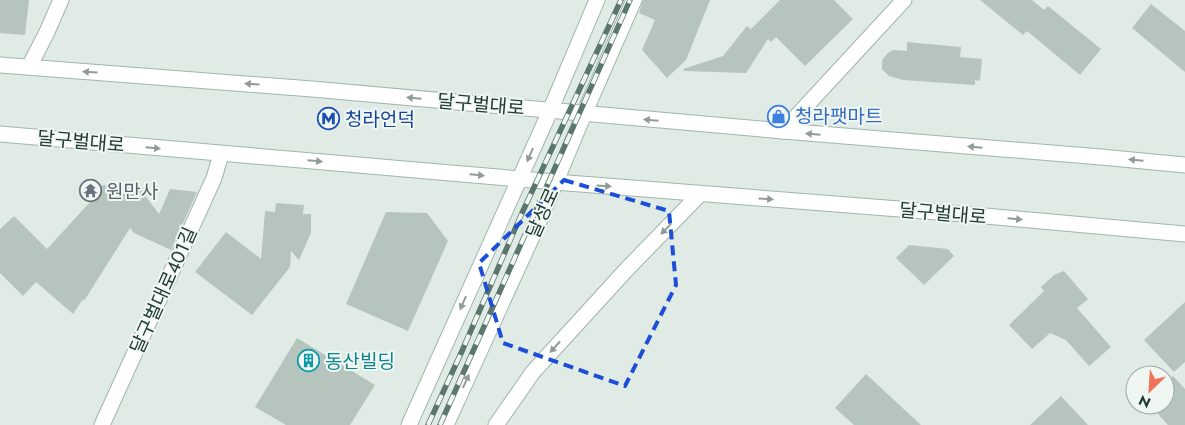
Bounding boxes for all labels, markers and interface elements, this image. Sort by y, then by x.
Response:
one-way arrow [82,68,98,76]
one-way arrow [244,80,260,88]
street label: 달구벌대로 [436,87,526,122]
one-way arrow [406,94,422,102]
place label: 청라팻마트 [795,103,882,130]
shop icon: 청라팻마트 [767,104,791,128]
place label: 청라언덕 [345,106,415,133]
metro station icon: 청라언덕 [317,107,341,131]
one-way arrow [642,115,658,123]
street label: 달구벌대로 [36,124,126,159]
one-way arrow [804,130,820,138]
one-way arrow [966,142,982,150]
one-way arrow [145,144,161,152]
one-way arrow [525,148,533,162]
one-way arrow [1128,156,1144,164]
one-way arrow [307,158,323,166]
one-way arrow [469,171,485,179]
place label: 원만사 [106,178,158,205]
temple icon: 원만사 [78,179,102,203]
one-way arrow [596,183,612,191]
street label: 달성로 [519,184,565,243]
one-way arrow [758,195,774,203]
street label: 달구벌대로 [898,196,988,231]
one-way arrow [1007,216,1023,224]
one-way arrow [660,222,672,234]
street label: 달구벌대로401길 [123,223,203,358]
one-way arrow [459,296,467,310]
one-way arrow [549,341,561,353]
place label: 동산빌딩 [325,348,395,375]
building icon: 동산빌딩 [297,349,321,373]
north arrow [1125,365,1175,415]
one-way arrow [463,374,471,388]
text: N [1135,390,1154,413]

